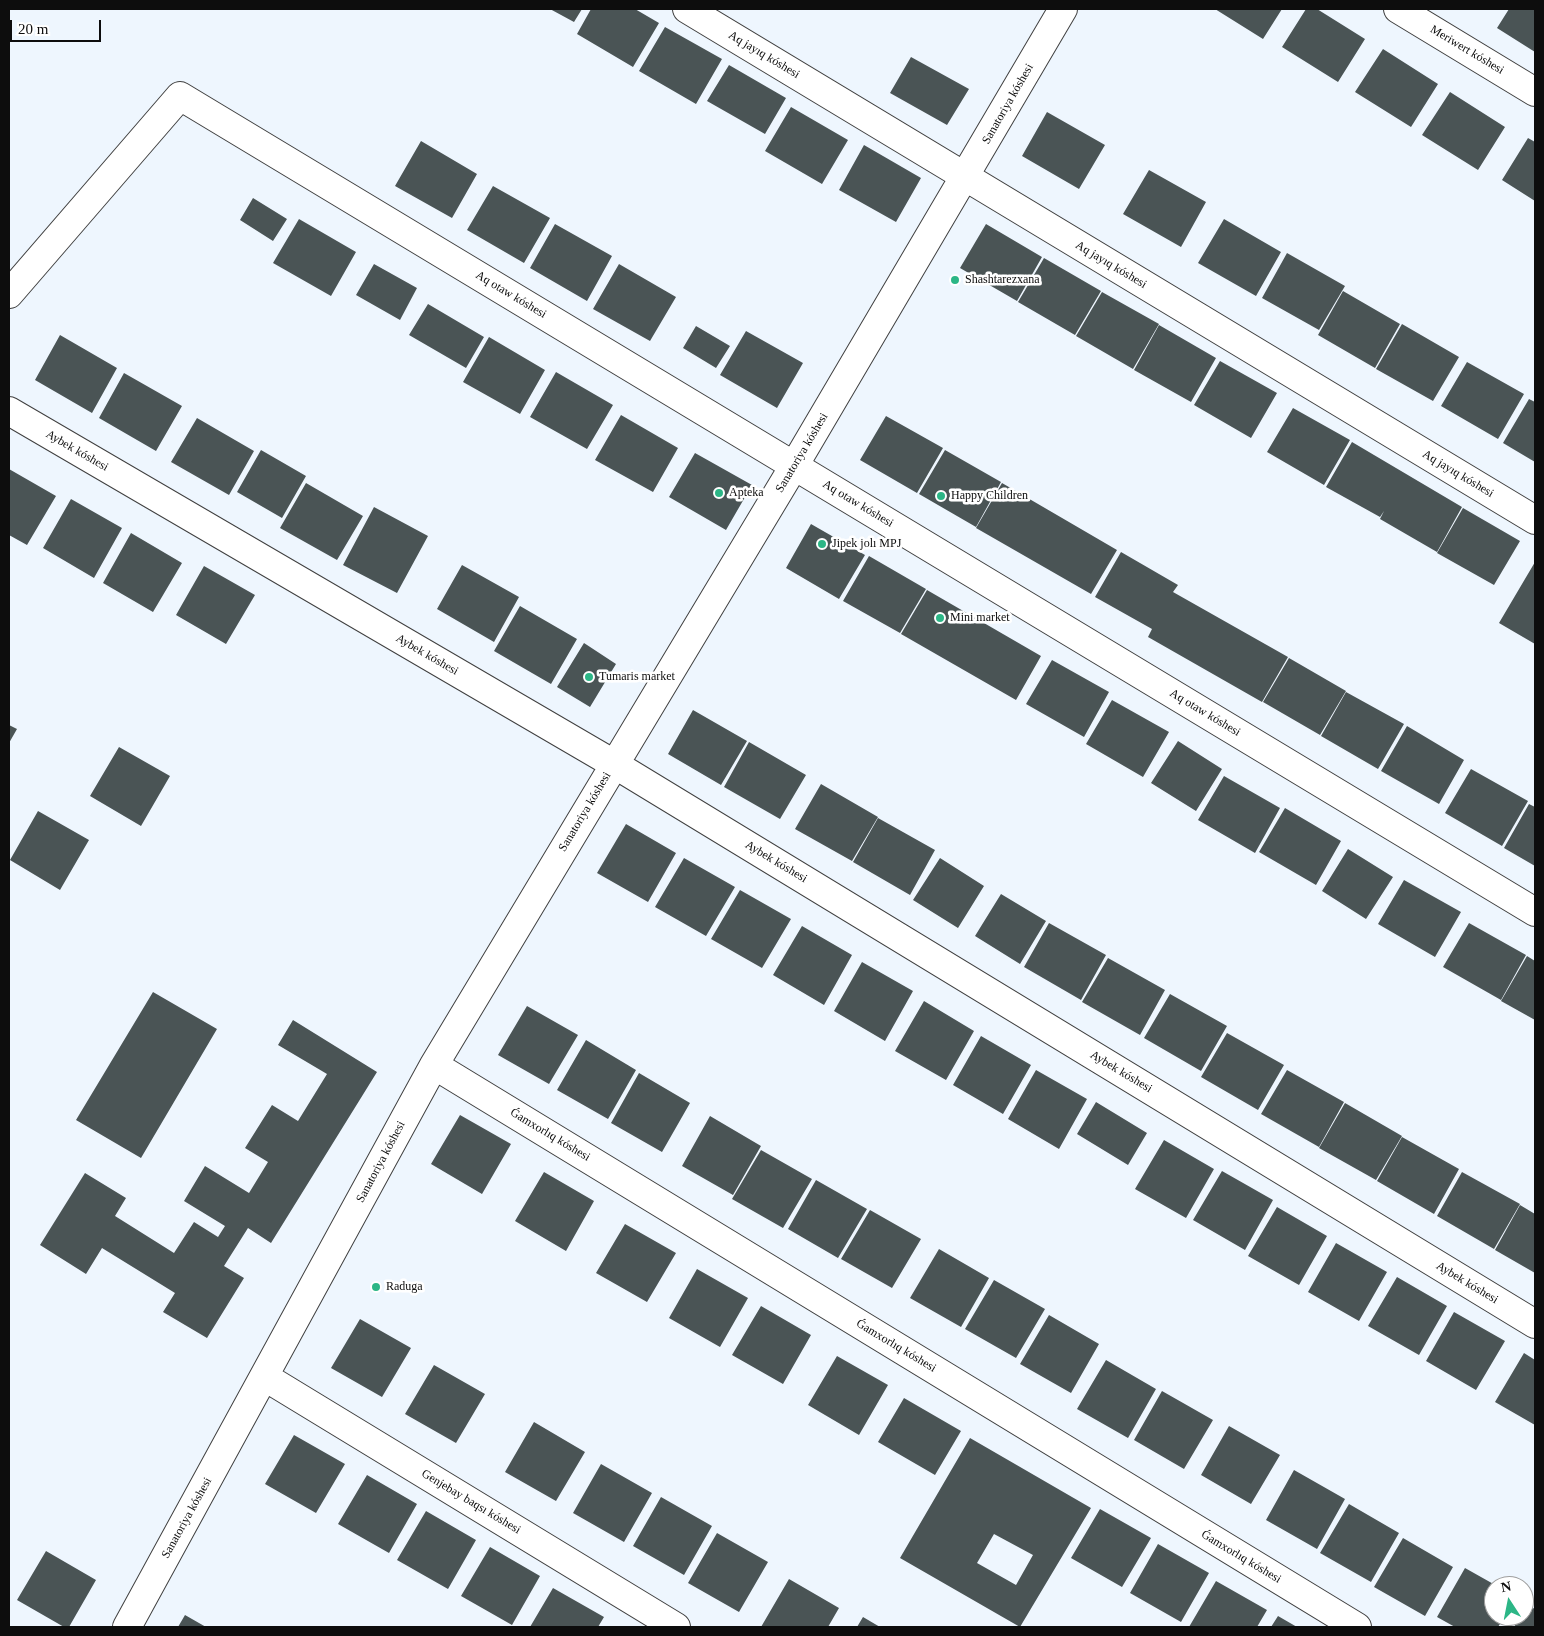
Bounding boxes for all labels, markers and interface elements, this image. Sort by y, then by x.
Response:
scale bar [12,10,104,42]
text: 20 m [18,21,48,37]
street label: Meriwert kóshesi [1427,22,1507,78]
street label: Aq jayıq kóshesi [726,28,802,82]
street label: Sanatoriya kóshesi [979,61,1037,147]
street label: Aq jayıq kóshesi [1073,238,1149,292]
street label: Aq otaw kóshesi [473,268,549,322]
place label: Shashtarezxana [965,273,1040,287]
marker: Shashtarezxana [949,274,961,286]
street label: Sanatoriya kóshesi [773,411,831,495]
street label: Aybek kóshesi [43,427,111,475]
street label: Aq jayıq kóshesi [1420,447,1496,501]
street label: Aq otaw kóshesi [820,477,896,531]
place label: Apteka [729,486,764,500]
marker: Apteka [713,487,725,499]
place label: Happy Children [951,489,1028,503]
marker: Happy Children [935,490,947,502]
place label: Jipek jolı MPJ [832,537,901,551]
marker: Jipek jolı MPJ [816,538,828,550]
place label: Mini market [950,611,1010,625]
marker: Mini market [934,612,946,624]
street label: Aybek kóshesi [393,631,461,679]
place label: Tumaris market [599,670,675,684]
marker: Tumaris market [583,671,595,683]
street label: Aq otaw kóshesi [1167,686,1243,740]
street label: Sanatoriya kóshesi [556,770,614,854]
street label: Aybek kóshesi [742,838,810,886]
street label: Aybek kóshesi [1087,1048,1155,1096]
street label: Ǵamxorlıq kóshesi [507,1105,593,1165]
street label: Sanatoriya kóshesi [353,1119,409,1205]
street label: Aybek kóshesi [1433,1259,1501,1307]
place label: Raduga [386,1280,423,1294]
marker: Raduga [370,1281,382,1293]
street label: Ǵamxorlıq kóshesi [853,1316,939,1376]
street label: Genjebay baqsı kóshesi [419,1467,523,1537]
street label: Sanatoriya kóshesi [159,1475,215,1561]
street label: Ǵamxorlıq kóshesi [1198,1527,1284,1587]
north arrow [1484,1576,1534,1626]
text: N [1500,1578,1513,1595]

